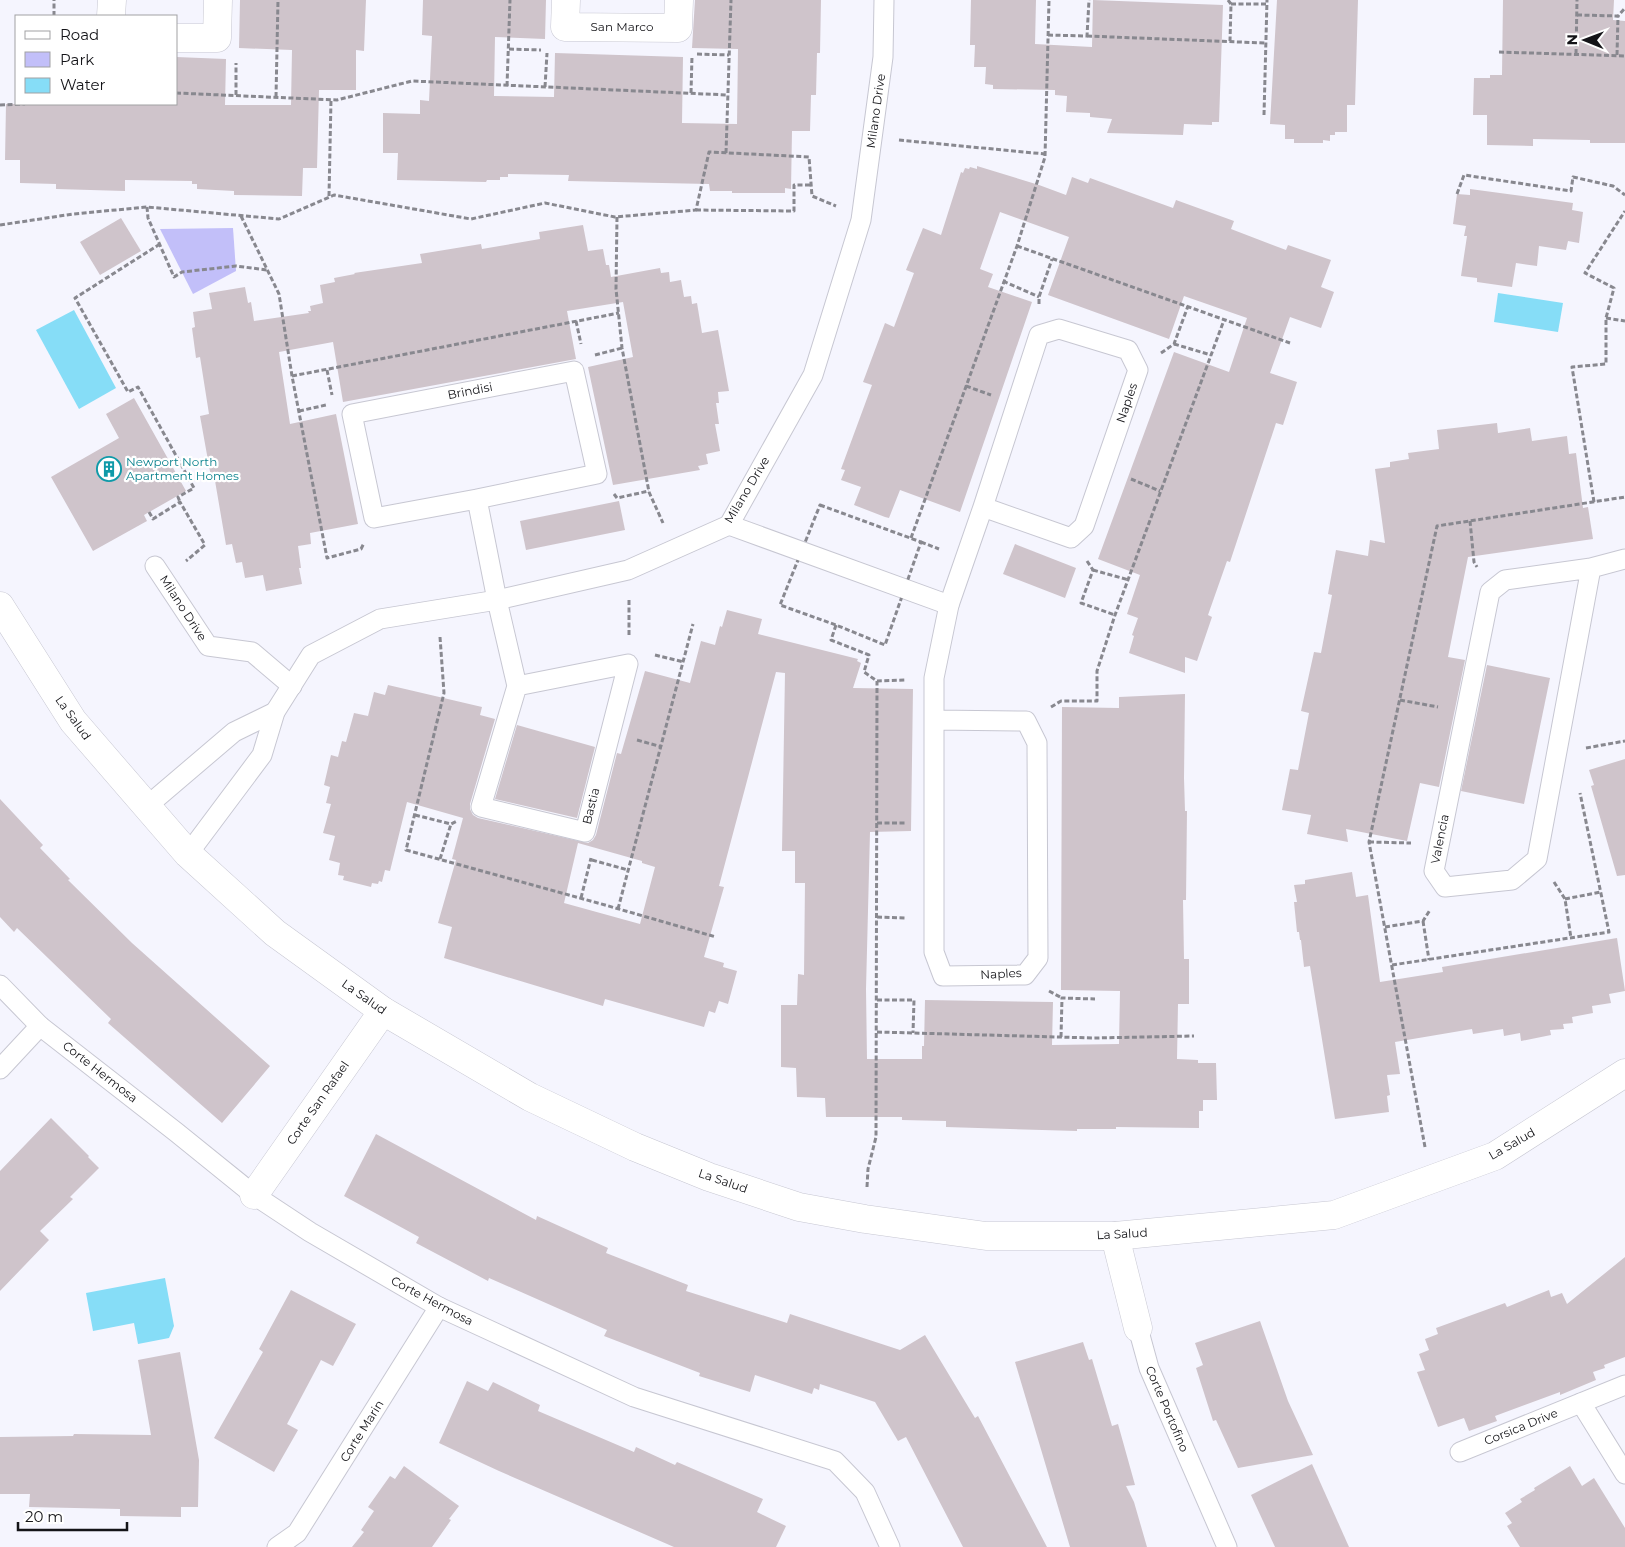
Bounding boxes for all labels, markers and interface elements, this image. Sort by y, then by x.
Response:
legend [15,15,178,105]
north arrow [1560,15,1610,65]
street label: San Marco [590,19,654,34]
text: Road [60,25,99,44]
text: N [1563,34,1581,46]
text: Park [60,50,94,69]
street label: Milano Drive [863,73,888,149]
text: Water [60,75,106,94]
street label: Brindisi [446,379,494,402]
street label: Naples [1113,381,1140,425]
place label: Newport North Apartment Homes [126,454,239,483]
street label: Milano Drive [721,454,772,526]
building icon: Newport North Apartment Homes [96,456,122,482]
street label: Milano Drive [157,572,210,643]
street label: La Salud [52,693,95,743]
street label: Bastia [579,786,602,826]
street label: Valencia [1427,813,1452,865]
street label: Naples [980,965,1022,982]
street label: La Salud [339,976,390,1017]
street label: Corte Hermosa [60,1038,141,1105]
street label: Corte San Rafael [283,1058,352,1147]
street label: La Salud [1486,1124,1538,1163]
street label: La Salud [697,1165,750,1196]
street label: La Salud [1096,1225,1148,1242]
street label: Corte Hermosa [389,1273,476,1328]
street label: Corte Portofino [1143,1364,1192,1454]
street label: Corte Marin [337,1397,387,1465]
street label: Corsica Drive [1482,1405,1560,1448]
scale bar [18,1500,126,1532]
text: 20 m [25,1507,63,1526]

